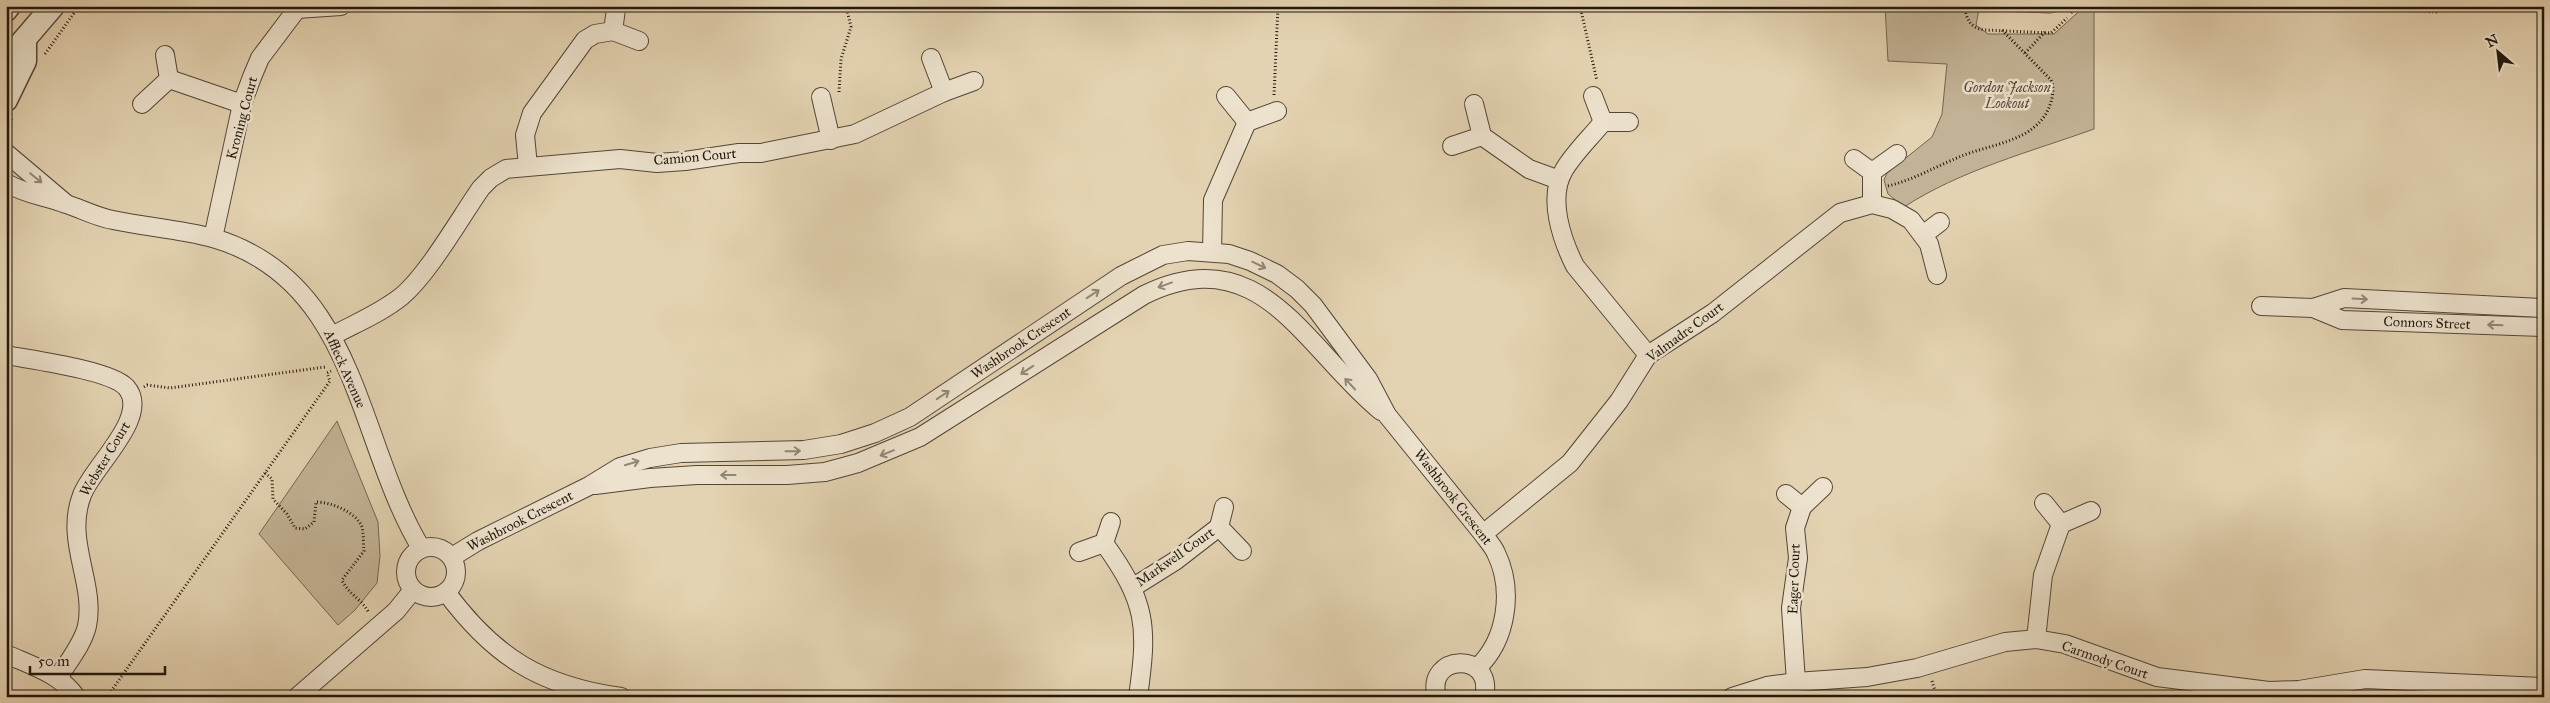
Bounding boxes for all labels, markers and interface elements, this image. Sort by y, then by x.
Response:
north arrow [2472,28,2522,78]
text: N [2483,31,2501,51]
street label: Kroning Court [223,75,261,161]
park label: Gordon Jackson Lookout [1963,79,2051,112]
street label: Camion Court [653,145,737,169]
one-way arrow [30,173,43,184]
one-way arrow [1251,260,1266,270]
one-way arrow [1158,281,1173,290]
one-way arrow [1086,289,1100,300]
one-way arrow [2352,295,2368,304]
street label: Valmadre Court [1642,298,1727,366]
street label: Washbrook Crescent [968,303,1074,383]
street label: Connors Street [2383,313,2471,333]
one-way arrow [2487,320,2504,330]
street label: Affleck Avenue [320,326,370,411]
one-way arrow [1020,365,1034,375]
one-way arrow [1344,377,1356,390]
one-way arrow [936,390,950,400]
street label: Webster Court [76,419,134,499]
one-way arrow [785,446,801,455]
street label: Washbrook Crescent [1410,446,1496,548]
one-way arrow [880,448,895,458]
one-way arrow [624,458,640,468]
one-way arrow [720,470,736,480]
street label: Washbrook Crescent [464,487,576,555]
street label: Markwell Court [1133,524,1218,590]
street label: Eager Court [1784,543,1804,615]
street label: Carmody Court [2059,637,2151,683]
scale bar [30,643,165,675]
text: 50 m [38,652,70,670]

